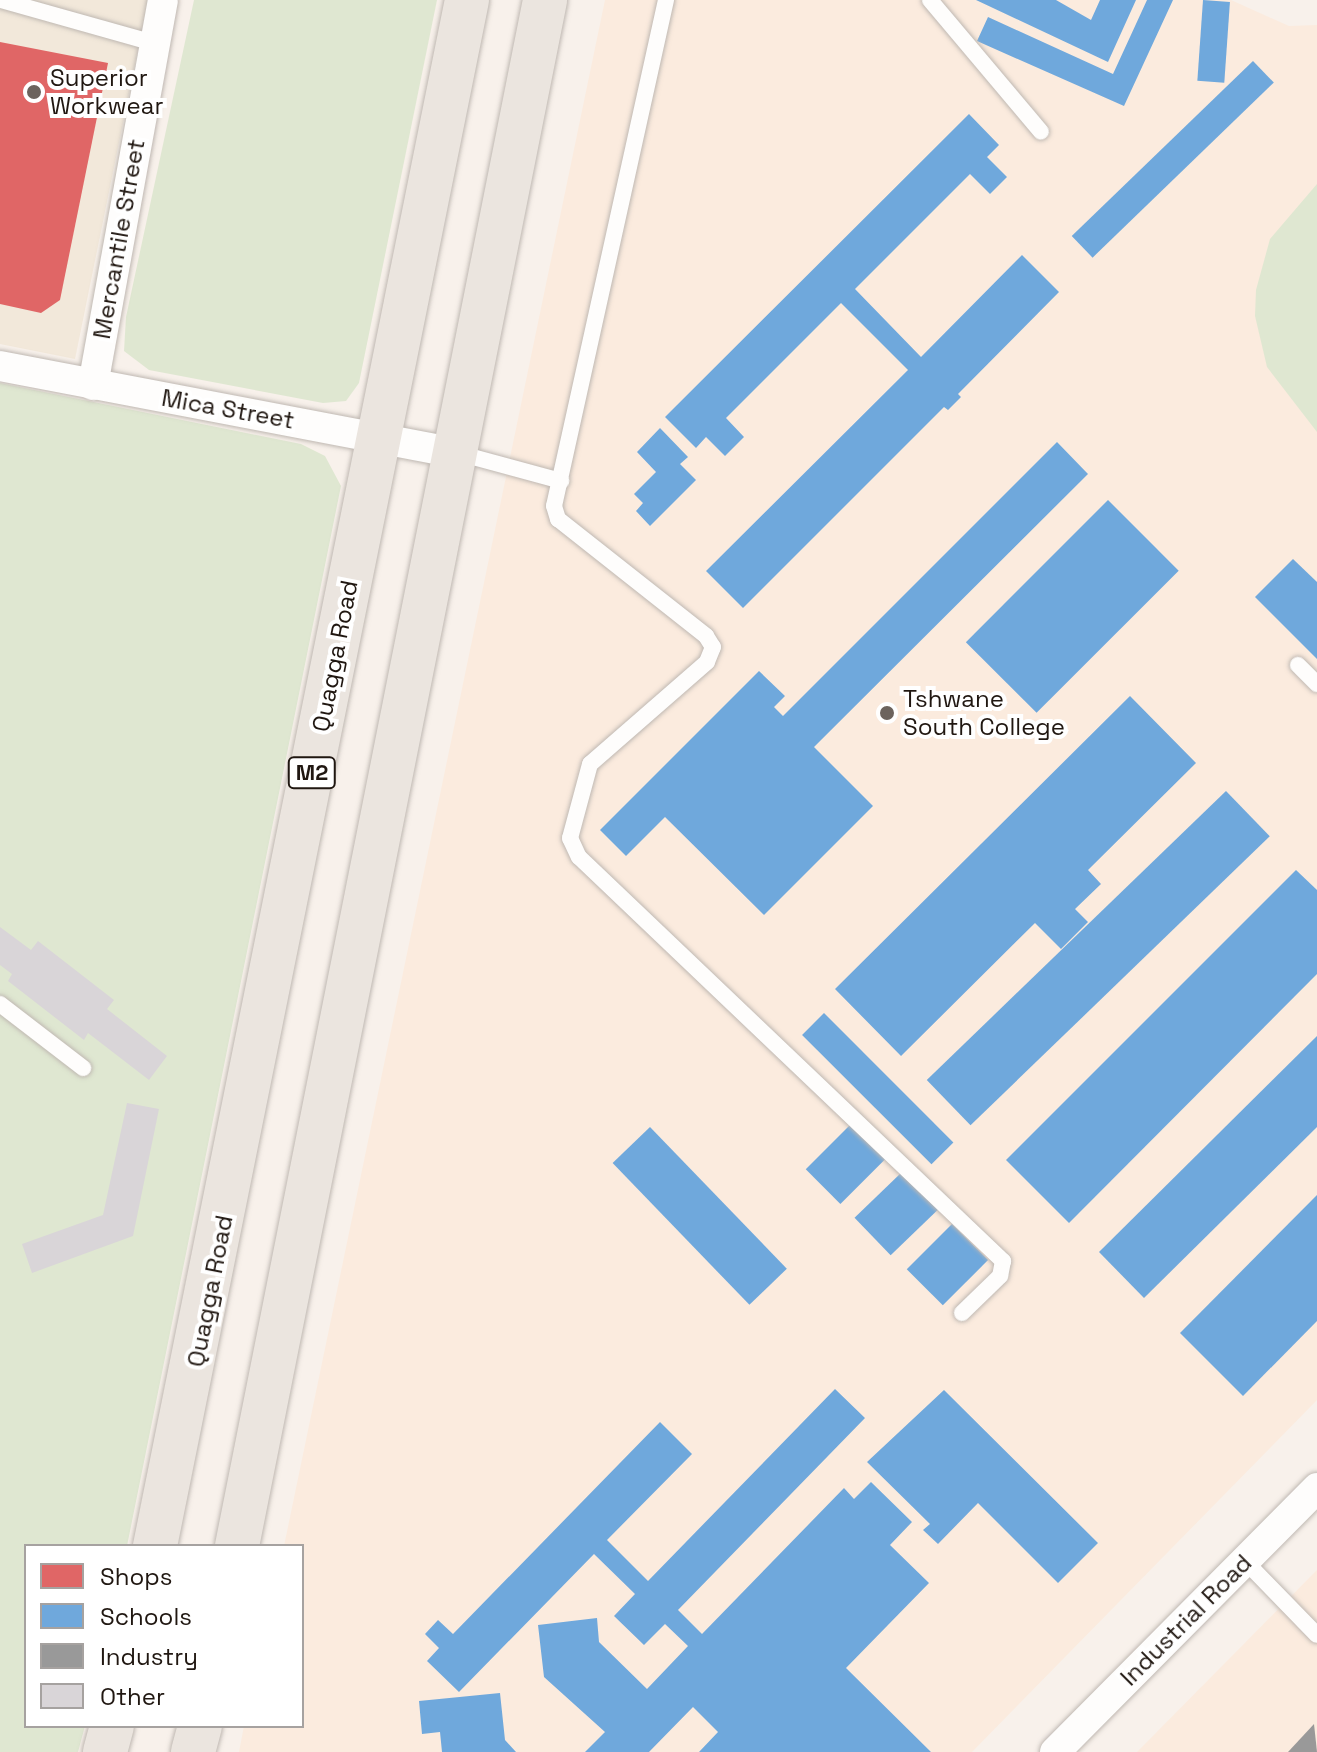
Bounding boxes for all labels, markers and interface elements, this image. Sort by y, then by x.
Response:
place label: Superior Workwear [50,64,164,120]
marker: Superior Workwear [25,83,43,101]
street label: Mercantile Street [87,137,151,341]
street label: Mica Street [159,383,297,435]
street label: Quagga Road [306,578,364,734]
place label: Tshwane South College [903,685,1065,741]
marker: Tshwane South College [878,704,896,722]
road number: M2 [286,755,338,791]
street label: Quagga Road [181,1213,239,1369]
legend [24,1544,304,1728]
street label: Industrial Road [1114,1548,1258,1692]
text: Shops [100,1561,172,1592]
text: Schools [100,1601,192,1632]
text: Industry [100,1641,198,1672]
text: Other [100,1681,165,1712]

